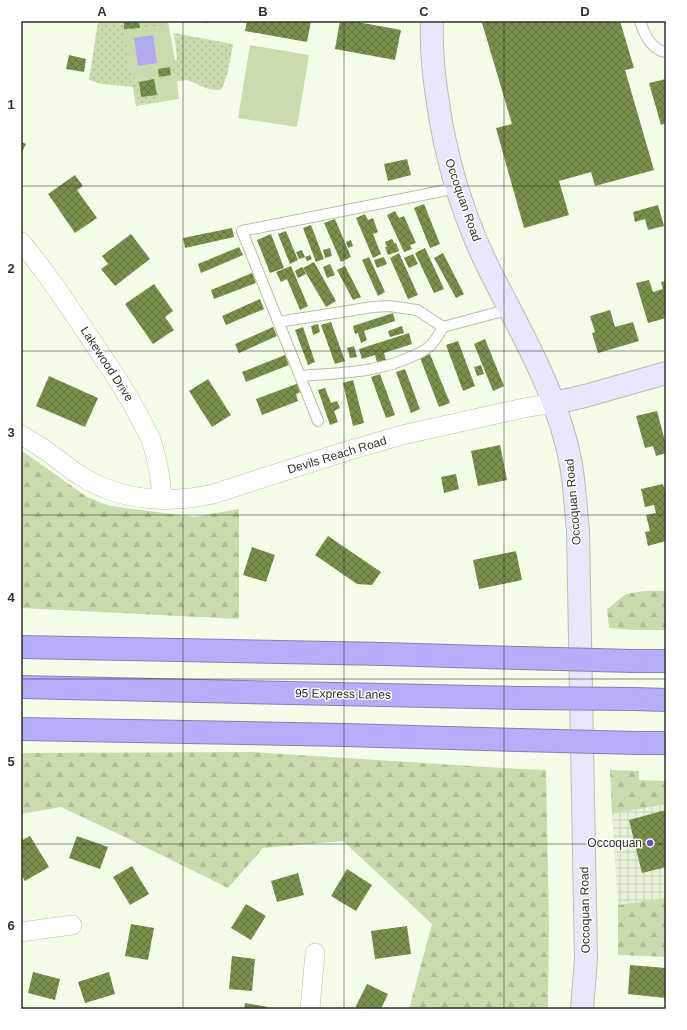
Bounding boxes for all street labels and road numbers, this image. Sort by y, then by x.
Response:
street label: Occoquan Road [442,157,484,243]
street label: Lakewood Drive [78,324,136,404]
street label: Devils Reach Road [286,433,388,477]
street label: Occoquan Road [562,458,584,546]
street label: 95 Express Lanes [295,686,391,702]
street label: Occoquan Road [577,867,593,953]

